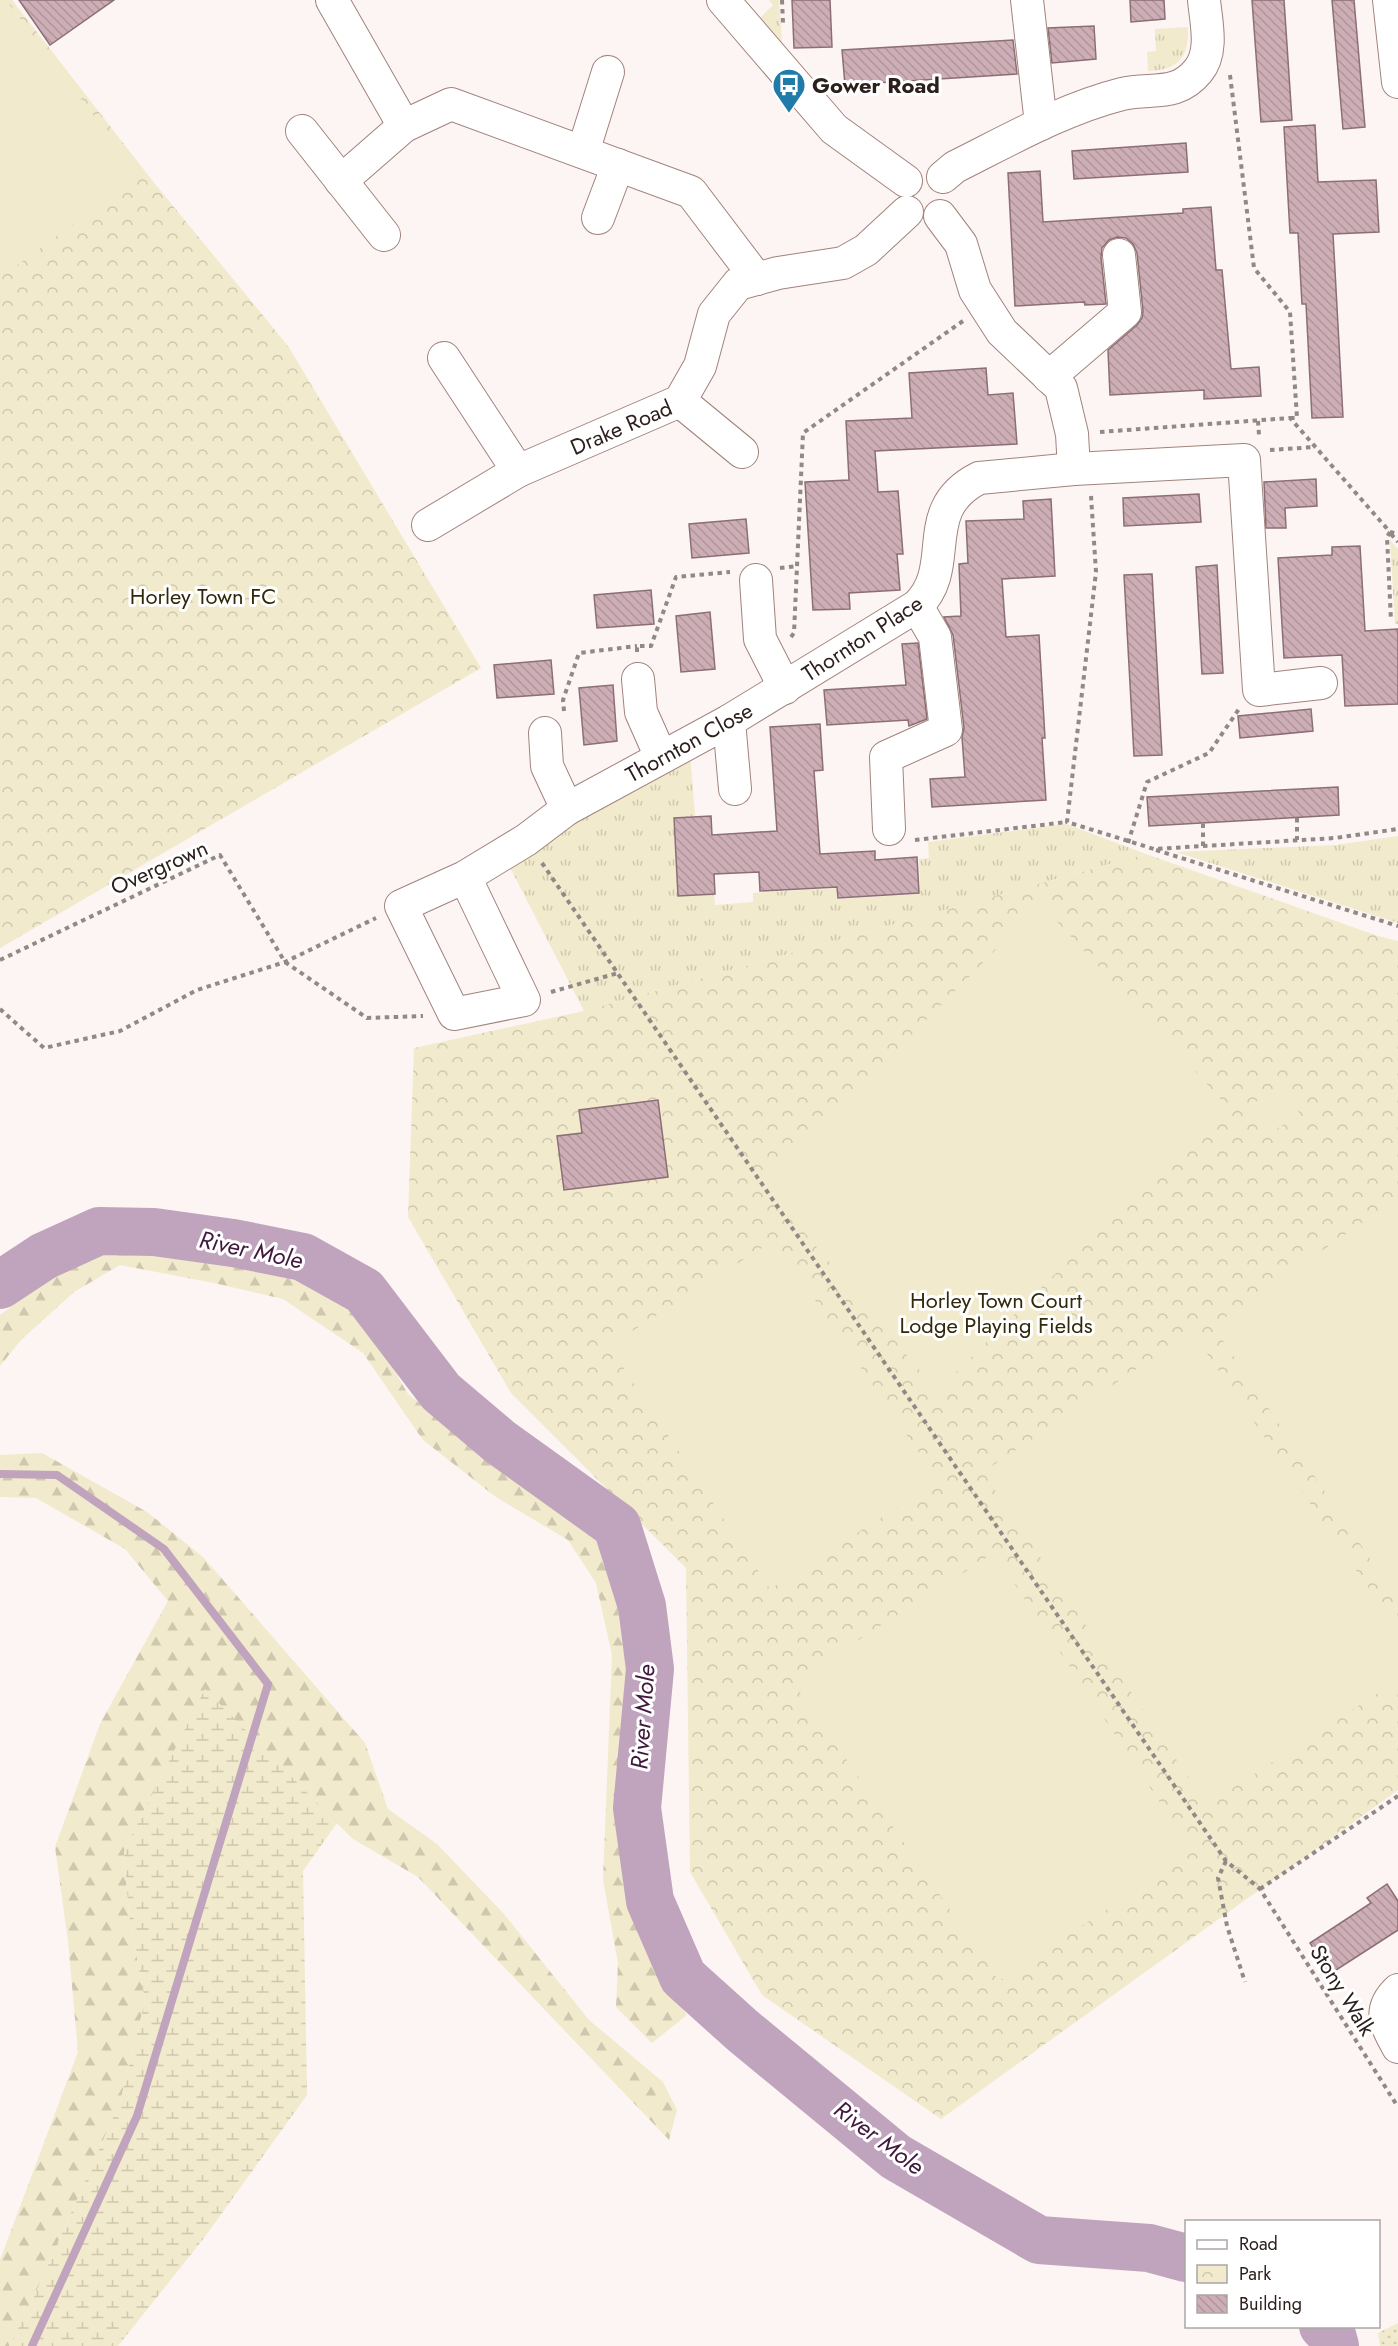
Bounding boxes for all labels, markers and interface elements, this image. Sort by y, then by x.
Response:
bus stop icon: Gower Road [771,67,807,114]
place label: Gower Road [812,69,940,101]
street label: Drake Road [565,391,677,463]
park label: Horley Town FC [130,580,276,612]
street label: Thornton Place [795,587,929,689]
street label: Thornton Close [620,694,758,790]
street label: Overgrown [105,831,213,903]
water label: River Mole [196,1221,306,1278]
park label: Horley Town Court Lodge Playing Fields [899,1284,1093,1341]
water label: River Mole [621,1663,664,1771]
street label: Stony Walk [1302,1938,1384,2042]
water label: River Mole [827,2092,932,2183]
legend [1185,2220,1380,2328]
text: Road [1239,2231,1278,2257]
text: Park [1239,2261,1271,2287]
text: Building [1239,2291,1302,2317]

